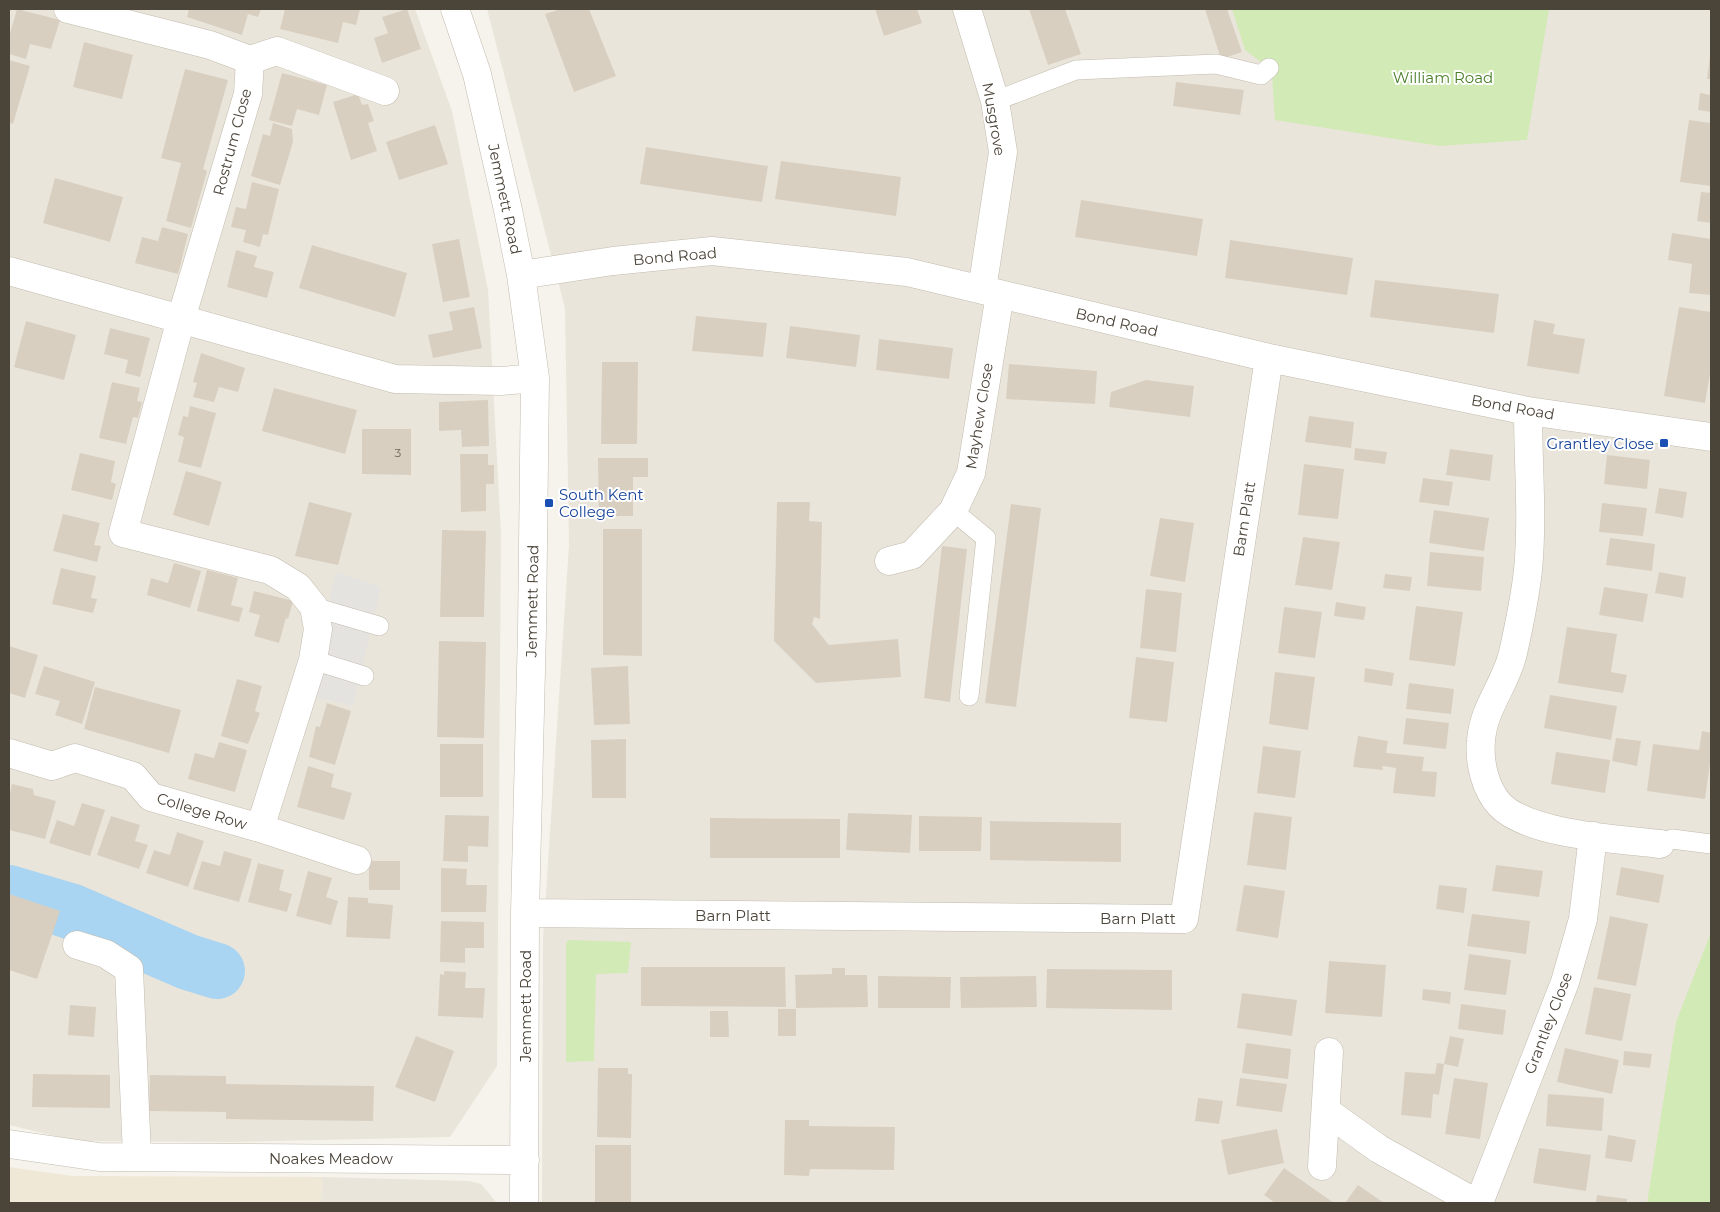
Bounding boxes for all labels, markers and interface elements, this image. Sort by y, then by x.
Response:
park label: William Road [1393,68,1493,87]
street label: Musgrove [978,81,1010,157]
street label: Rostrum Close [209,86,255,198]
street label: Jemmett Road [484,141,526,256]
street label: Bond Road [632,243,718,269]
street label: Bond Road [1074,303,1160,341]
street label: Mayhew Close [961,361,997,471]
street label: Bond Road [1470,390,1556,424]
place label: Grantley Close [1546,434,1654,453]
marker: Grantley Close [1658,437,1670,449]
house number: 3 [395,445,402,460]
street label: Barn Platt [1229,480,1259,558]
place label: South Kent College [559,485,643,521]
marker: South Kent College [543,497,555,509]
street label: Jemmett Road [522,545,542,658]
street label: College Row [155,788,250,834]
street label: Barn Platt [695,906,771,925]
street label: Barn Platt [1100,909,1176,928]
street label: Jemmett Road [516,950,535,1063]
street label: Grantley Close [1520,969,1576,1077]
street label: Noakes Meadow [269,1149,394,1168]

